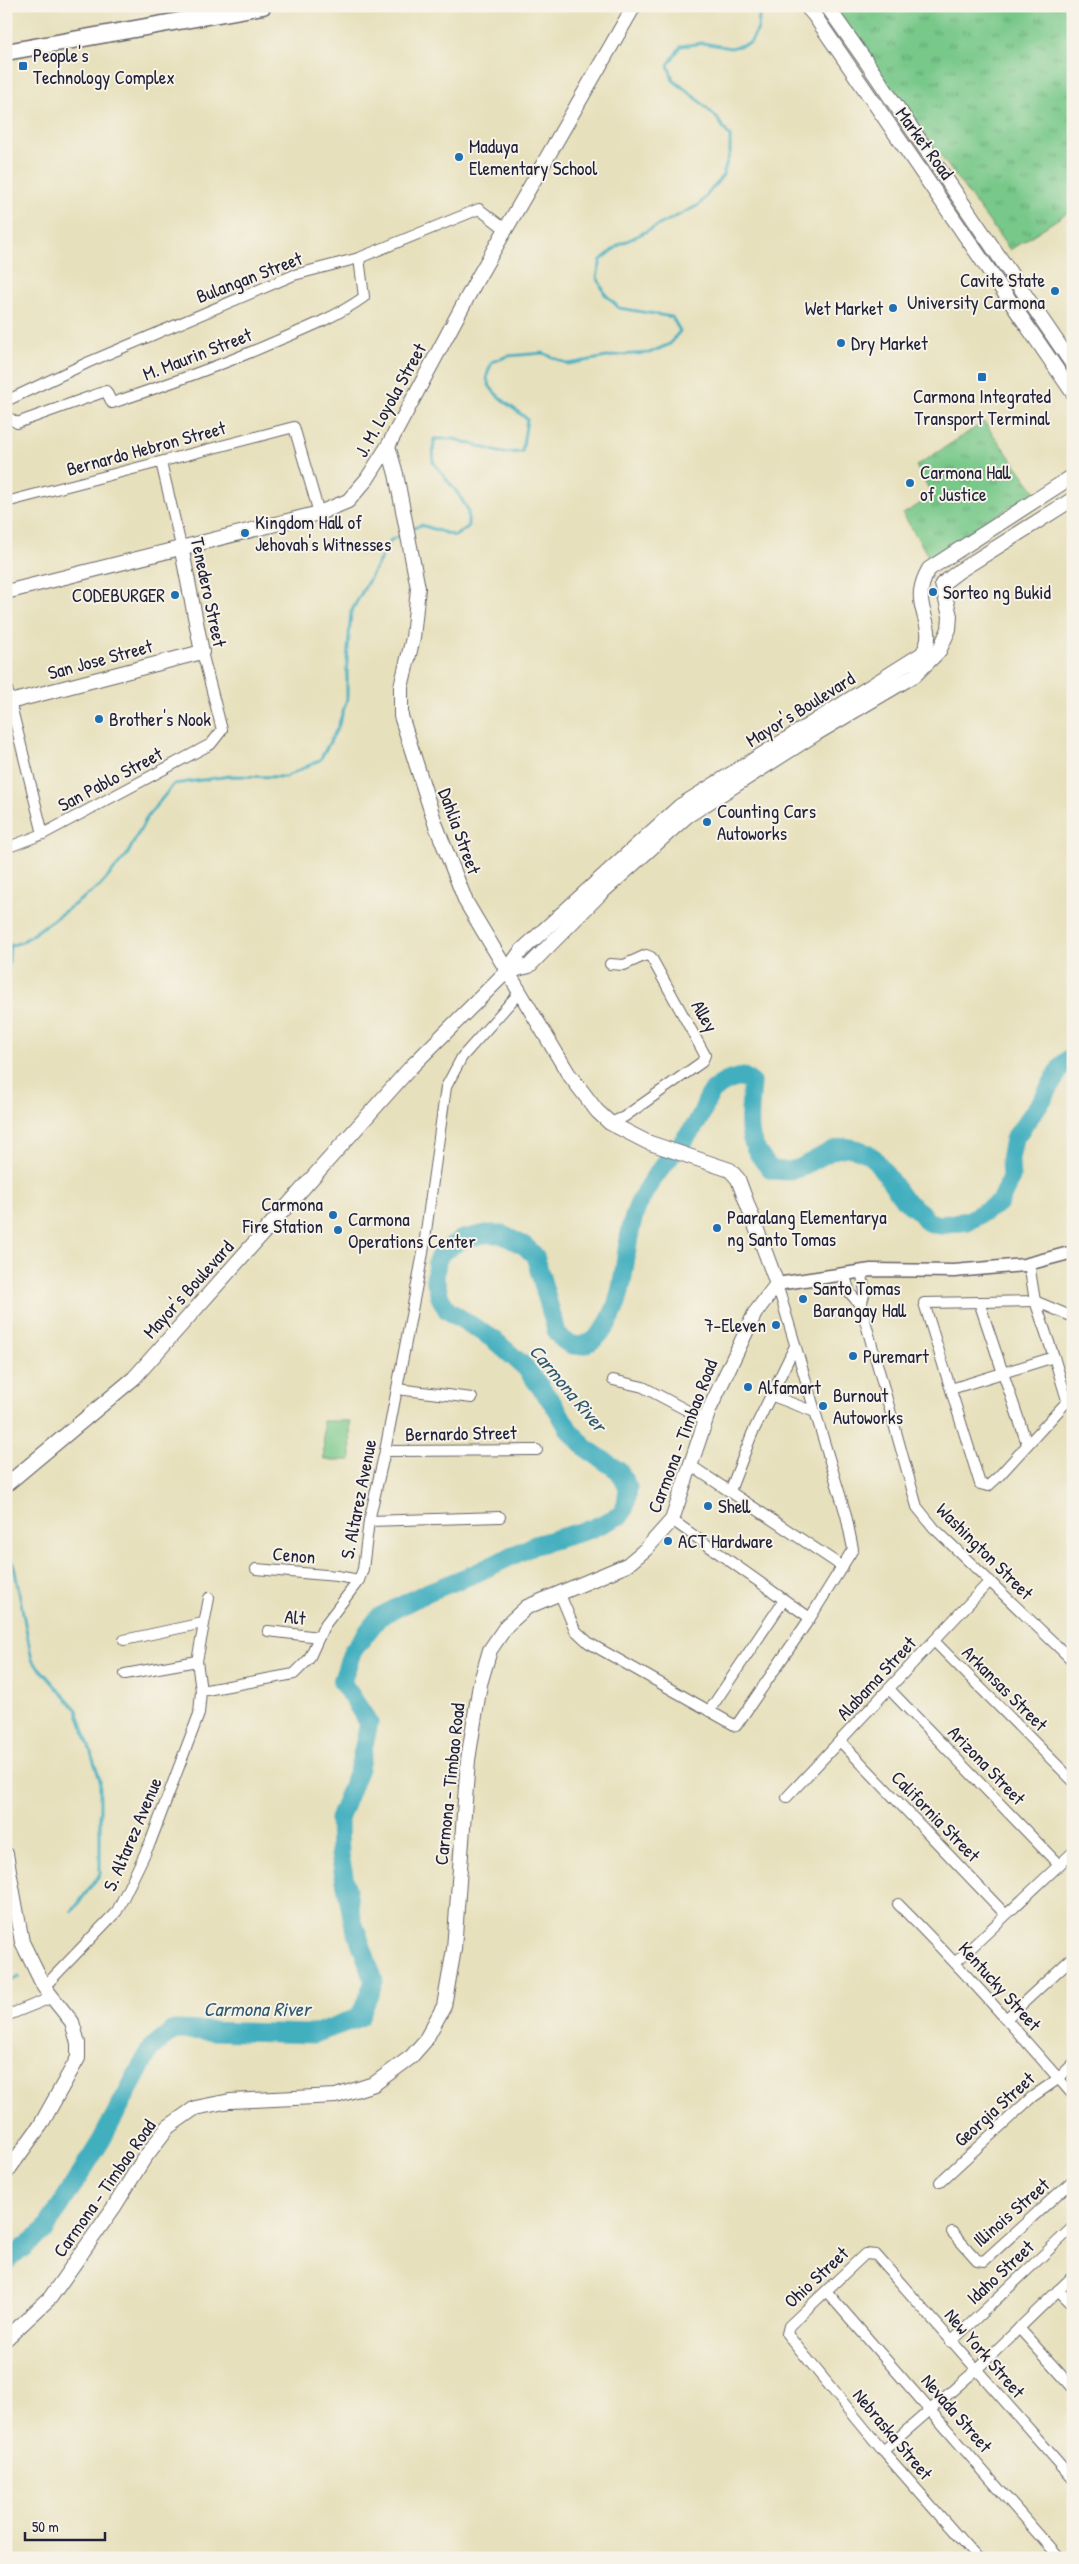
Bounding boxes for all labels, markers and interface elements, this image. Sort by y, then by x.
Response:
place label: People's Technology Complex [33,42,175,90]
marker: People's Technology Complex [17,60,29,72]
street label: Market Road [890,102,960,185]
place label: Maduya Elementary School [469,133,598,181]
marker: Maduya Elementary School [453,151,465,163]
street label: Bulangan Street [192,245,306,309]
place label: Cavite State University Carmona [907,267,1046,315]
marker: Cavite State University Carmona [1049,285,1061,297]
place label: Wet Market [805,295,883,321]
marker: Wet Market [887,302,899,314]
street label: M. Maurin Street [139,321,256,387]
place label: Dry Market [851,330,928,356]
marker: Dry Market [835,337,847,349]
street label: J. M. Loyola Street [348,338,432,462]
marker: Carmona Integrated Transport Terminal [976,371,988,383]
place label: Carmona Integrated Transport Terminal [913,383,1052,431]
street label: Bernardo Hebron Street [64,414,229,482]
place label: Carmona Hall of Justice [920,459,1011,507]
marker: Carmona Hall of Justice [904,477,916,489]
place label: Kingdom Hall of Jehovah's Witnesses [255,509,391,557]
marker: Kingdom Hall of Jehovah's Witnesses [239,527,251,539]
street label: Tenedero Street [185,535,233,650]
place label: Sorteo ng Bukid [943,579,1052,605]
place label: CODEBURGER [72,582,165,608]
marker: Sorteo ng Bukid [927,586,939,598]
marker: CODEBURGER [169,589,181,601]
street label: San Jose Street [45,632,156,685]
street label: Mayor's Boulevard [741,665,860,753]
place label: Brother's Nook [109,706,211,732]
marker: Brother's Nook [93,713,105,725]
street label: San Pablo Street [53,740,167,817]
street label: Dahlia Street [432,784,488,878]
place label: Counting Cars Autoworks [717,798,816,846]
marker: Counting Cars Autoworks [701,816,713,828]
street label: Alley [685,995,725,1037]
place label: Carmona Fire Station [242,1191,324,1239]
place label: Paaralang Elementarya ng Santo Tomas [727,1204,887,1252]
place label: Carmona Operations Center [348,1206,476,1254]
marker: Carmona Fire Station [327,1209,339,1221]
marker: Paaralang Elementarya ng Santo Tomas [711,1222,723,1234]
marker: Carmona Operations Center [332,1224,344,1236]
street label: Mayor's Boulevard [137,1234,239,1344]
place label: Santo Tomas Barangay Hall [813,1275,907,1323]
marker: Santo Tomas Barangay Hall [797,1293,809,1305]
place label: 7-Eleven [704,1312,766,1338]
marker: 7-Eleven [770,1319,782,1331]
water label: Carmona River [524,1338,615,1439]
place label: Puremart [863,1343,929,1369]
marker: Puremart [847,1350,859,1362]
street label: Carmona - Timbao Road [641,1355,724,1517]
place label: Alfamart [758,1374,821,1400]
marker: Alfamart [742,1381,754,1393]
place label: Burnout Autoworks [833,1382,903,1430]
marker: Burnout Autoworks [817,1400,829,1412]
street label: Bernardo Street [405,1419,517,1447]
street label: S. Altarez Avenue [334,1437,382,1561]
place label: Shell [718,1493,751,1519]
street label: Washington Street [931,1497,1039,1605]
marker: Shell [702,1500,714,1512]
place label: ACT Hardware [678,1528,774,1554]
marker: ACT Hardware [662,1535,674,1547]
street label: Cenon [272,1540,316,1570]
street label: Alt [283,1603,307,1631]
street label: Alabama Street [830,1630,922,1726]
street label: Arkansas Street [956,1639,1054,1737]
street label: Carmona - Timbao Road [428,1701,470,1866]
street label: Arizona Street [942,1720,1032,1811]
street label: California Street [886,1765,987,1868]
street label: S. Altarez Avenue [96,1773,168,1895]
street label: Kentucky Street [953,1936,1047,2037]
water label: Carmona River [204,1995,313,2022]
street label: Georgia Street [948,2065,1040,2152]
street label: Carmona - Timbao Road [47,2113,162,2262]
street label: Illinois Street [967,2171,1055,2252]
street label: Idaho Street [961,2234,1040,2310]
street label: Ohio Street [778,2240,854,2313]
street label: New York Street [939,2303,1031,2404]
street label: Nevada Street [916,2368,999,2458]
street label: Nebraska Street [847,2383,939,2485]
scale bar [25,2509,105,2541]
text: 50 m [32,2516,59,2537]

